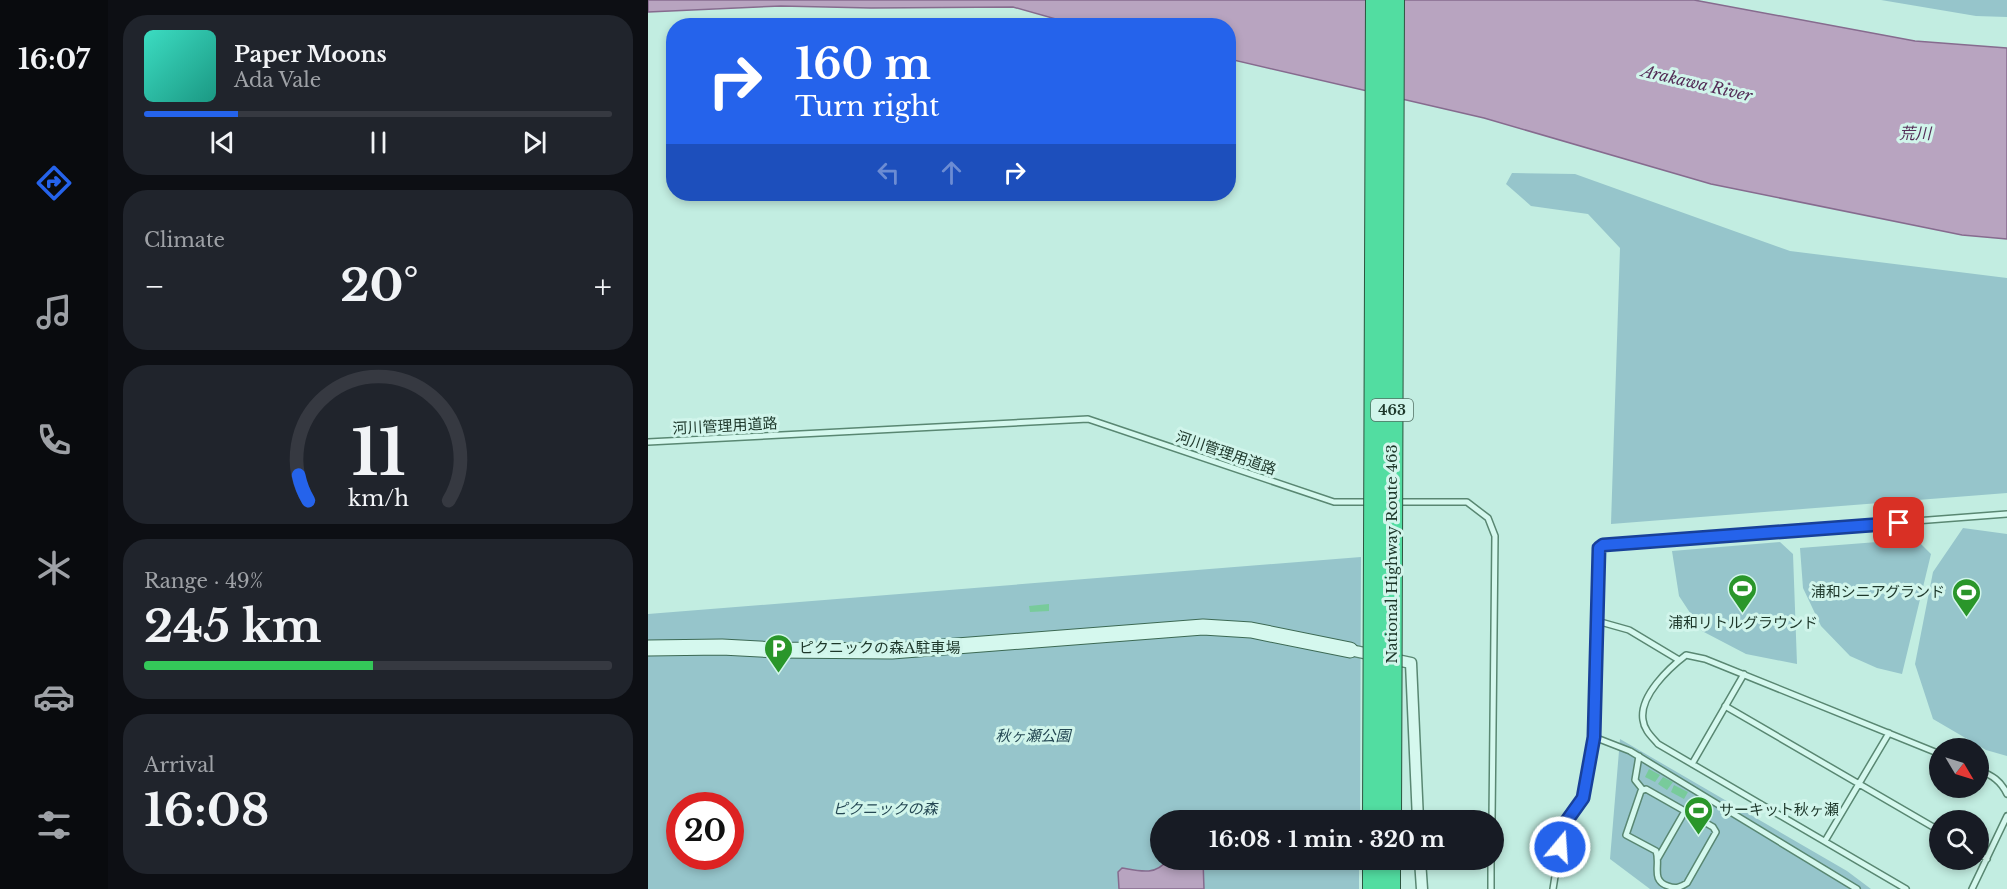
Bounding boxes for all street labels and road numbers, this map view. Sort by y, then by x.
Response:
road number: 463 [1371,399,1413,421]
street label: 河川管理用道路 [672,413,778,438]
street label: 河川管理用道路 [1173,426,1279,479]
street label: National Highway Route 463 [1382,444,1401,664]

